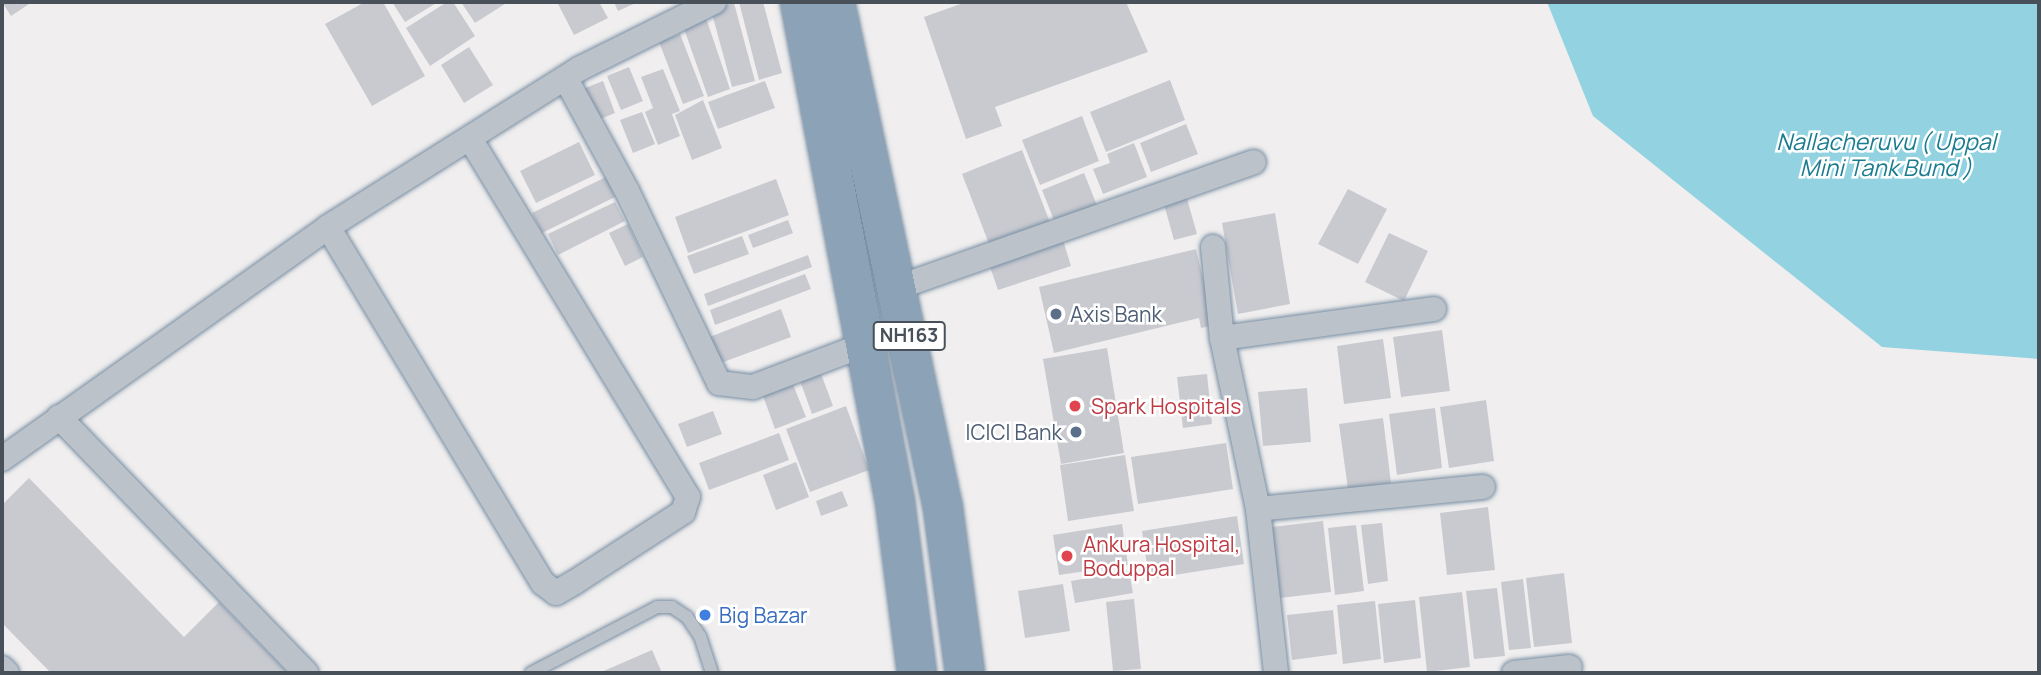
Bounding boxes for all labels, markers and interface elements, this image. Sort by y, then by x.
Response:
water label: Nallacheruvu ( Uppal Mini Tank Bund ) [1776,127,1996,181]
place label: Axis Bank [1070,301,1162,327]
marker: Axis Bank [1048,306,1064,322]
road number: NH163 [872,320,946,352]
place label: Spark Hospitals [1091,393,1241,419]
marker: Spark Hospitals [1065,396,1085,416]
place label: ICICI Bank [966,419,1062,445]
marker: ICICI Bank [1068,424,1084,440]
place label: Ankura Hospital, Boduppal [1083,531,1240,581]
marker: Ankura Hospital, Boduppal [1057,546,1077,566]
place label: Big Bazar [719,602,808,628]
marker: Big Bazar [697,607,713,623]

